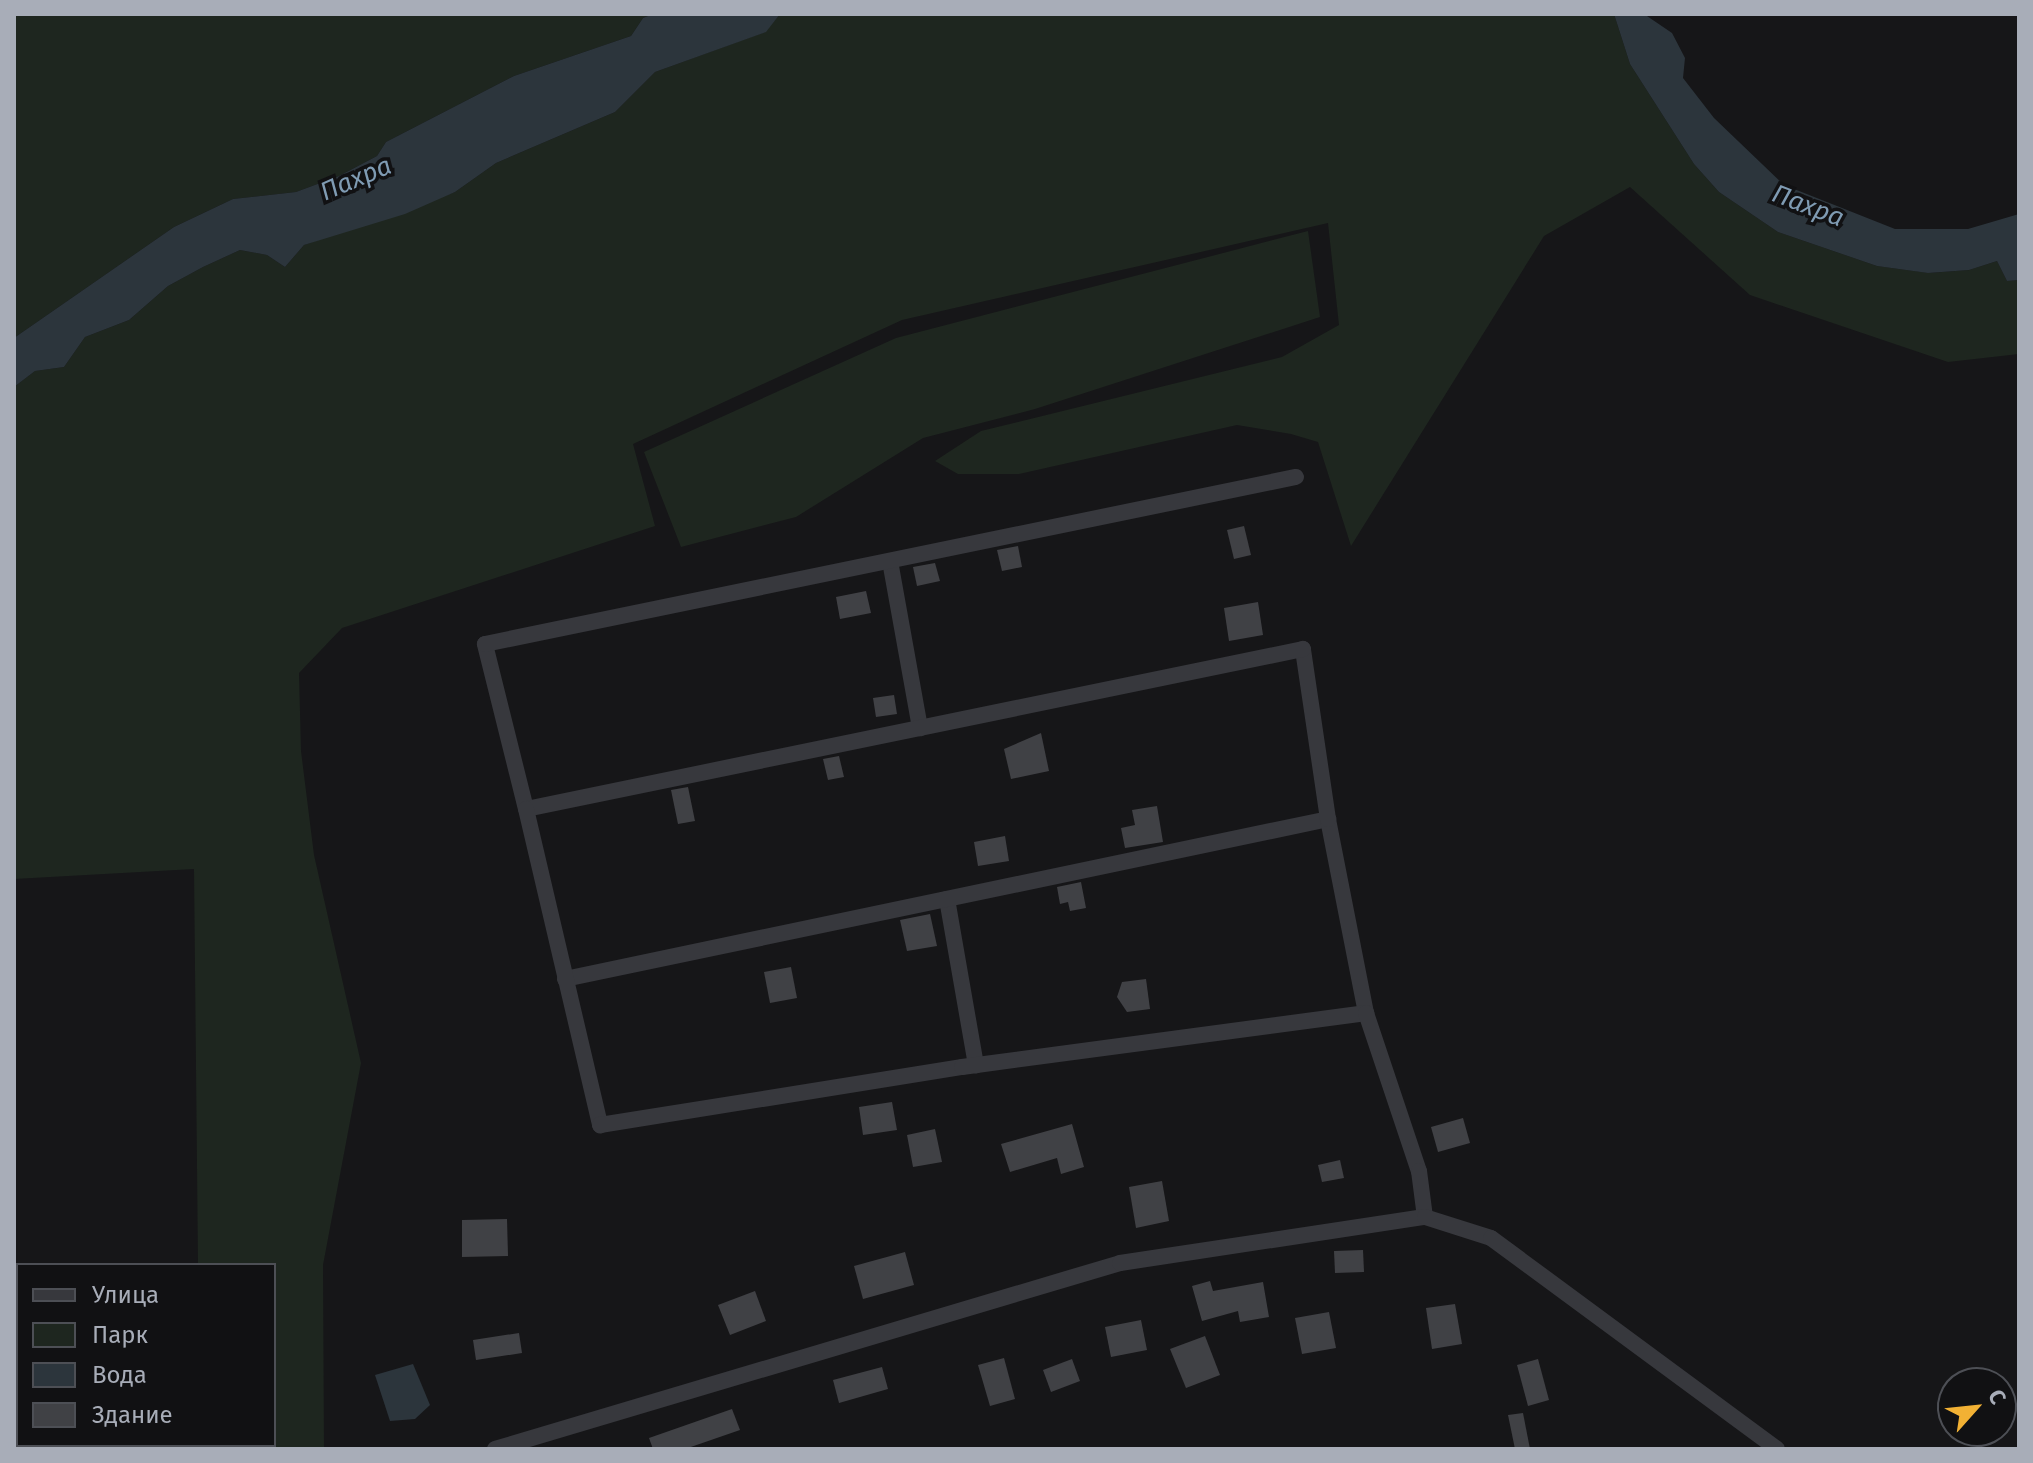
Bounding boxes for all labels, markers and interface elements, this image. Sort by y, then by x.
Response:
water label: Пахра [316,150,396,208]
water label: Пахра [1768,178,1848,234]
legend [16,1263,276,1447]
text: Улица [92,1281,159,1309]
text: Парк [92,1321,148,1349]
text: Вода [92,1361,147,1389]
north arrow [1937,1367,2017,1447]
text: С [1982,1385,2012,1409]
text: Здание [92,1401,173,1429]

